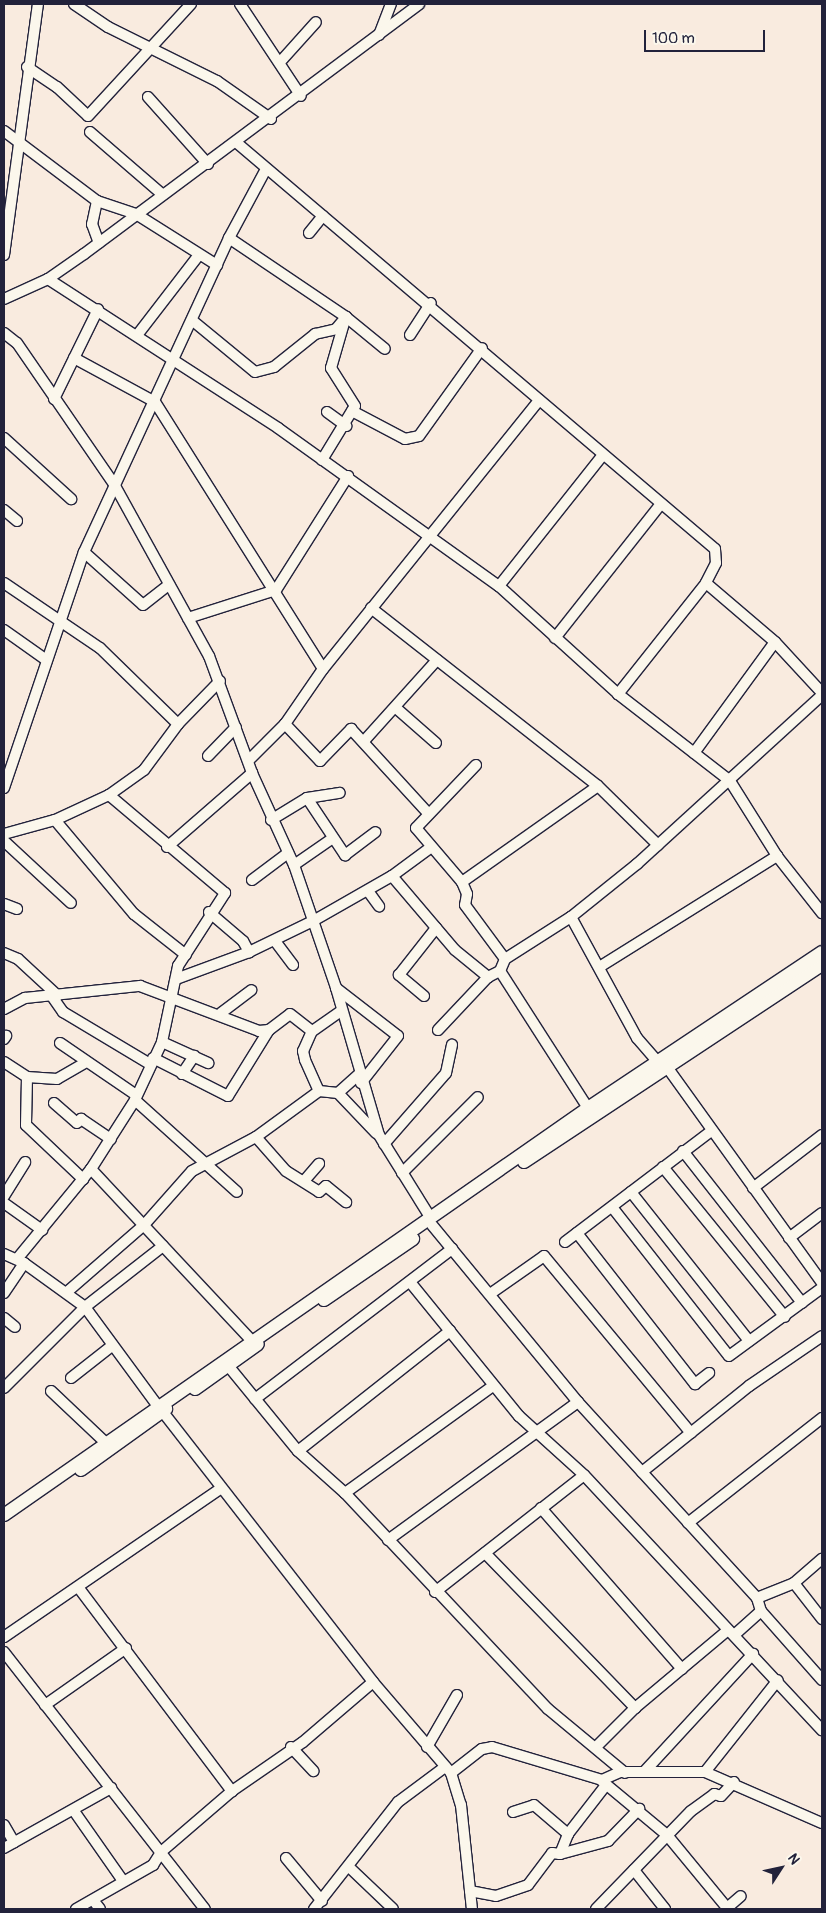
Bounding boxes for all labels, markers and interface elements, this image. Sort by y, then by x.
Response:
scale bar [646,20,767,52]
text: 100 m [652,29,695,48]
north arrow [756,1843,806,1893]
text: N [784,1850,803,1868]

